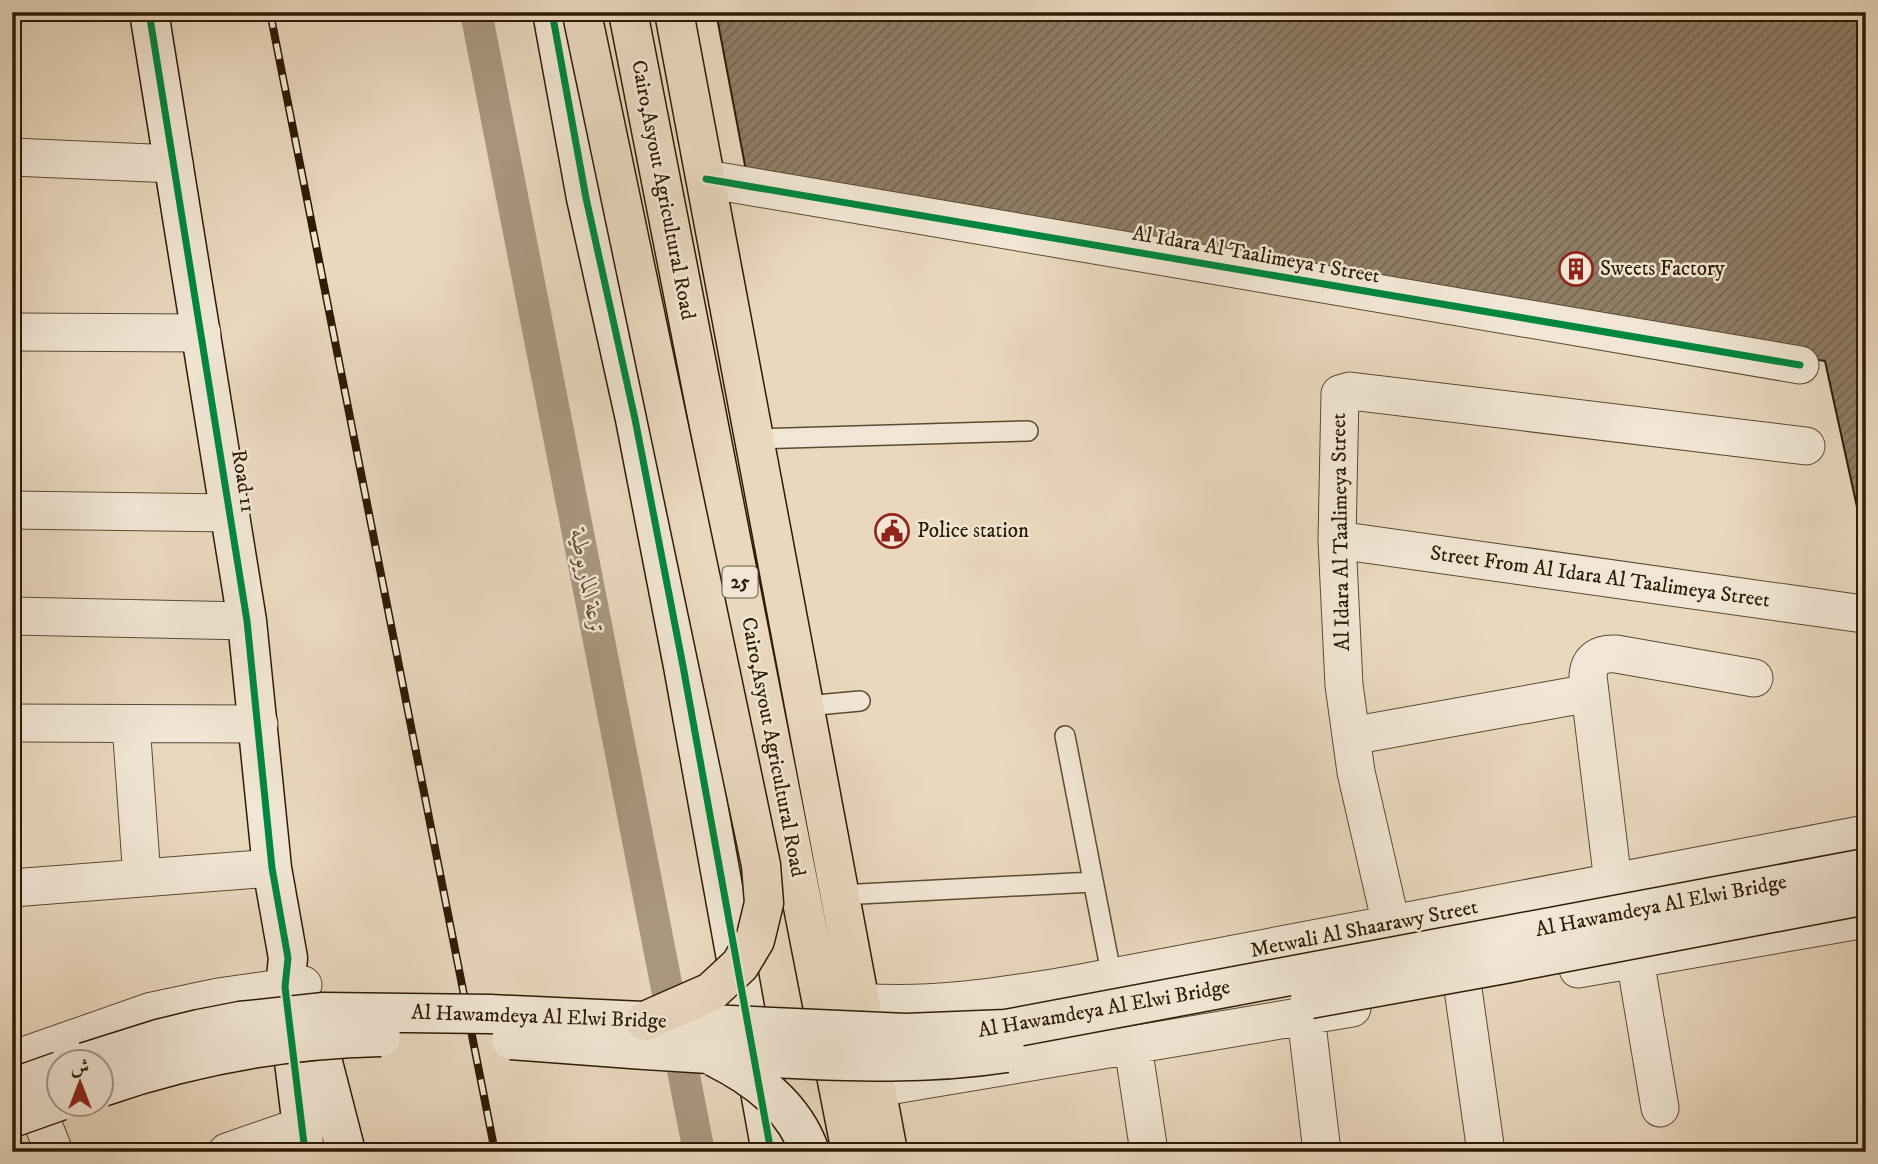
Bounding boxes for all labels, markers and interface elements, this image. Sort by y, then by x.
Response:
street label: Cairo,Asyout Agricultural Road [625,58,701,323]
street label: Al Idara Al Taalimeya 1 Street [1130,220,1382,290]
building icon: Sweets Factory [1557,250,1595,288]
place label: Sweets Factory [1600,256,1726,282]
street label: Al Idara Al Taalimeya Street [1326,412,1356,651]
street label: Road 11 [225,448,261,514]
public building icon: Police station [873,512,911,550]
place label: Police station [917,518,1029,544]
water label: ترعة الماريوطية [562,525,611,637]
street label: Street From Al Idara Al Taalimeya Street [1428,540,1772,614]
road number: 25 [722,566,758,597]
street label: Cairo,Asyout Agricultural Road [735,615,811,880]
street label: Al Hawamdeya Al Elwi Bridge [1533,869,1789,943]
street label: Metwali Al Shaarawy Street [1248,894,1480,964]
street label: Al Hawamdeya Al Elwi Bridge [976,974,1232,1044]
street label: Al Hawamdeya Al Elwi Bridge [411,1000,667,1034]
north arrow [46,1048,116,1118]
text: ش [71,1056,89,1079]

